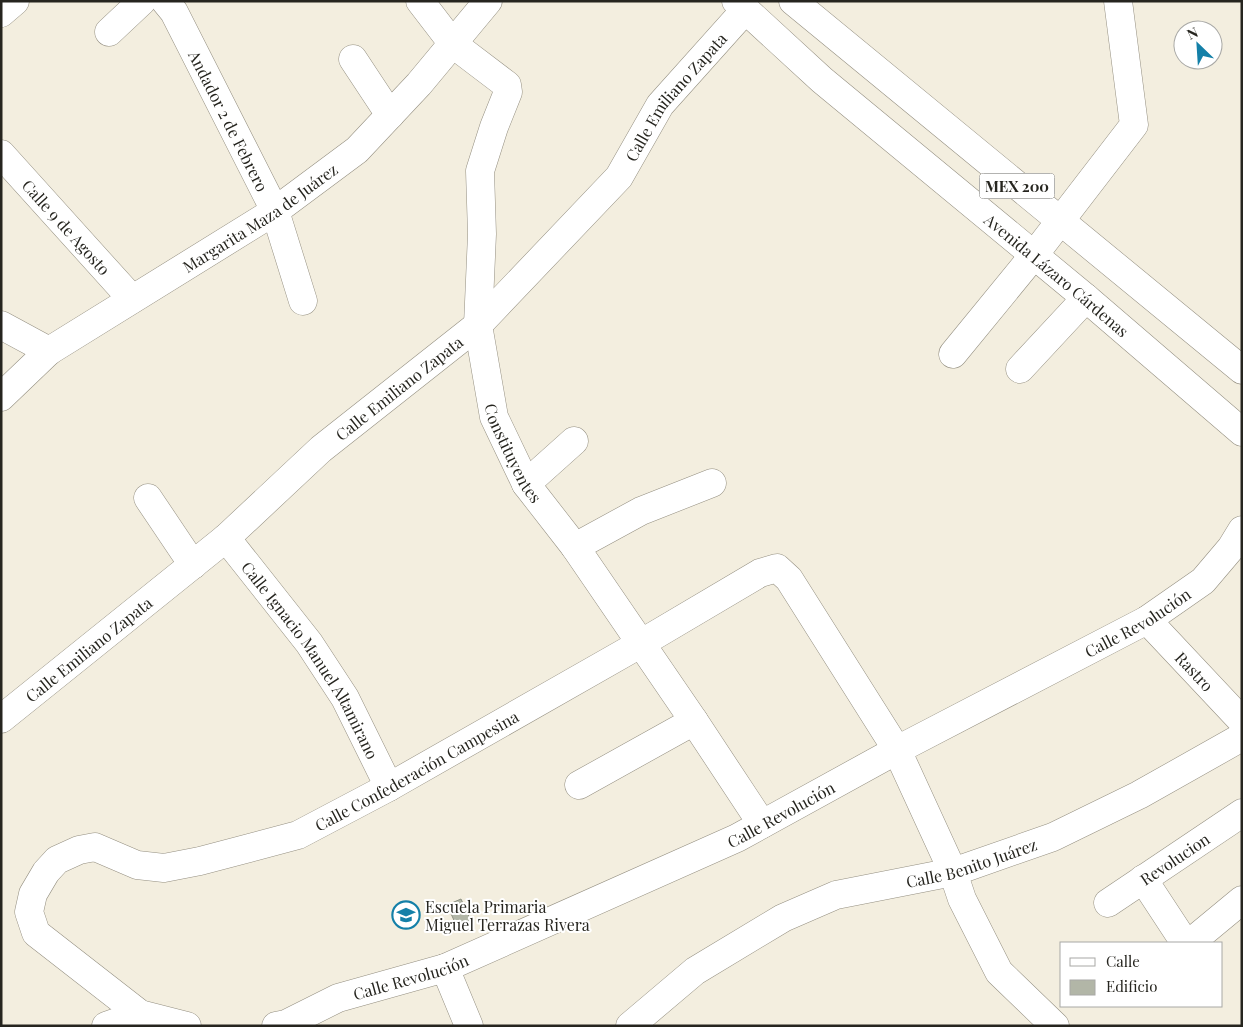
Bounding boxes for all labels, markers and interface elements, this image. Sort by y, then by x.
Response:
north arrow [1173,20,1223,70]
text: N [1184,22,1201,44]
street label: Calle Emiliano Zapata [620,28,731,165]
street label: Andador 2 de Febrero [184,46,274,195]
street label: Margarita Maza de Juárez [178,158,341,276]
street label: Calle 9 de Agosto [18,174,115,279]
road number: MEX 200 [980,174,1054,198]
street label: Avenida Lázaro Cárdenas [980,208,1134,341]
street label: Calle Emiliano Zapata [331,331,467,444]
street label: Constituyentes [481,402,547,507]
street label: Calle Ignacio Manuel Altamirano [238,557,384,762]
street label: Calle Revolución [1081,582,1195,661]
street label: Calle Emiliano Zapata [21,591,156,706]
street label: Rastro [1171,647,1219,695]
street label: Calle Confederación Campesina [311,705,522,835]
street label: Calle Revolución [724,776,839,852]
street label: Revolucion [1136,827,1214,889]
street label: Calle Benito Juárez [904,833,1040,892]
place label: Escuela Primaria Miguel Terrazas Rivera [425,896,590,935]
school or university icon: Escuela Primaria Miguel Terrazas Rivera [391,900,421,930]
legend [1060,942,1223,1007]
street label: Calle Revolución [350,948,472,1004]
text: Calle [1106,951,1140,971]
text: Edificio [1106,976,1157,996]

